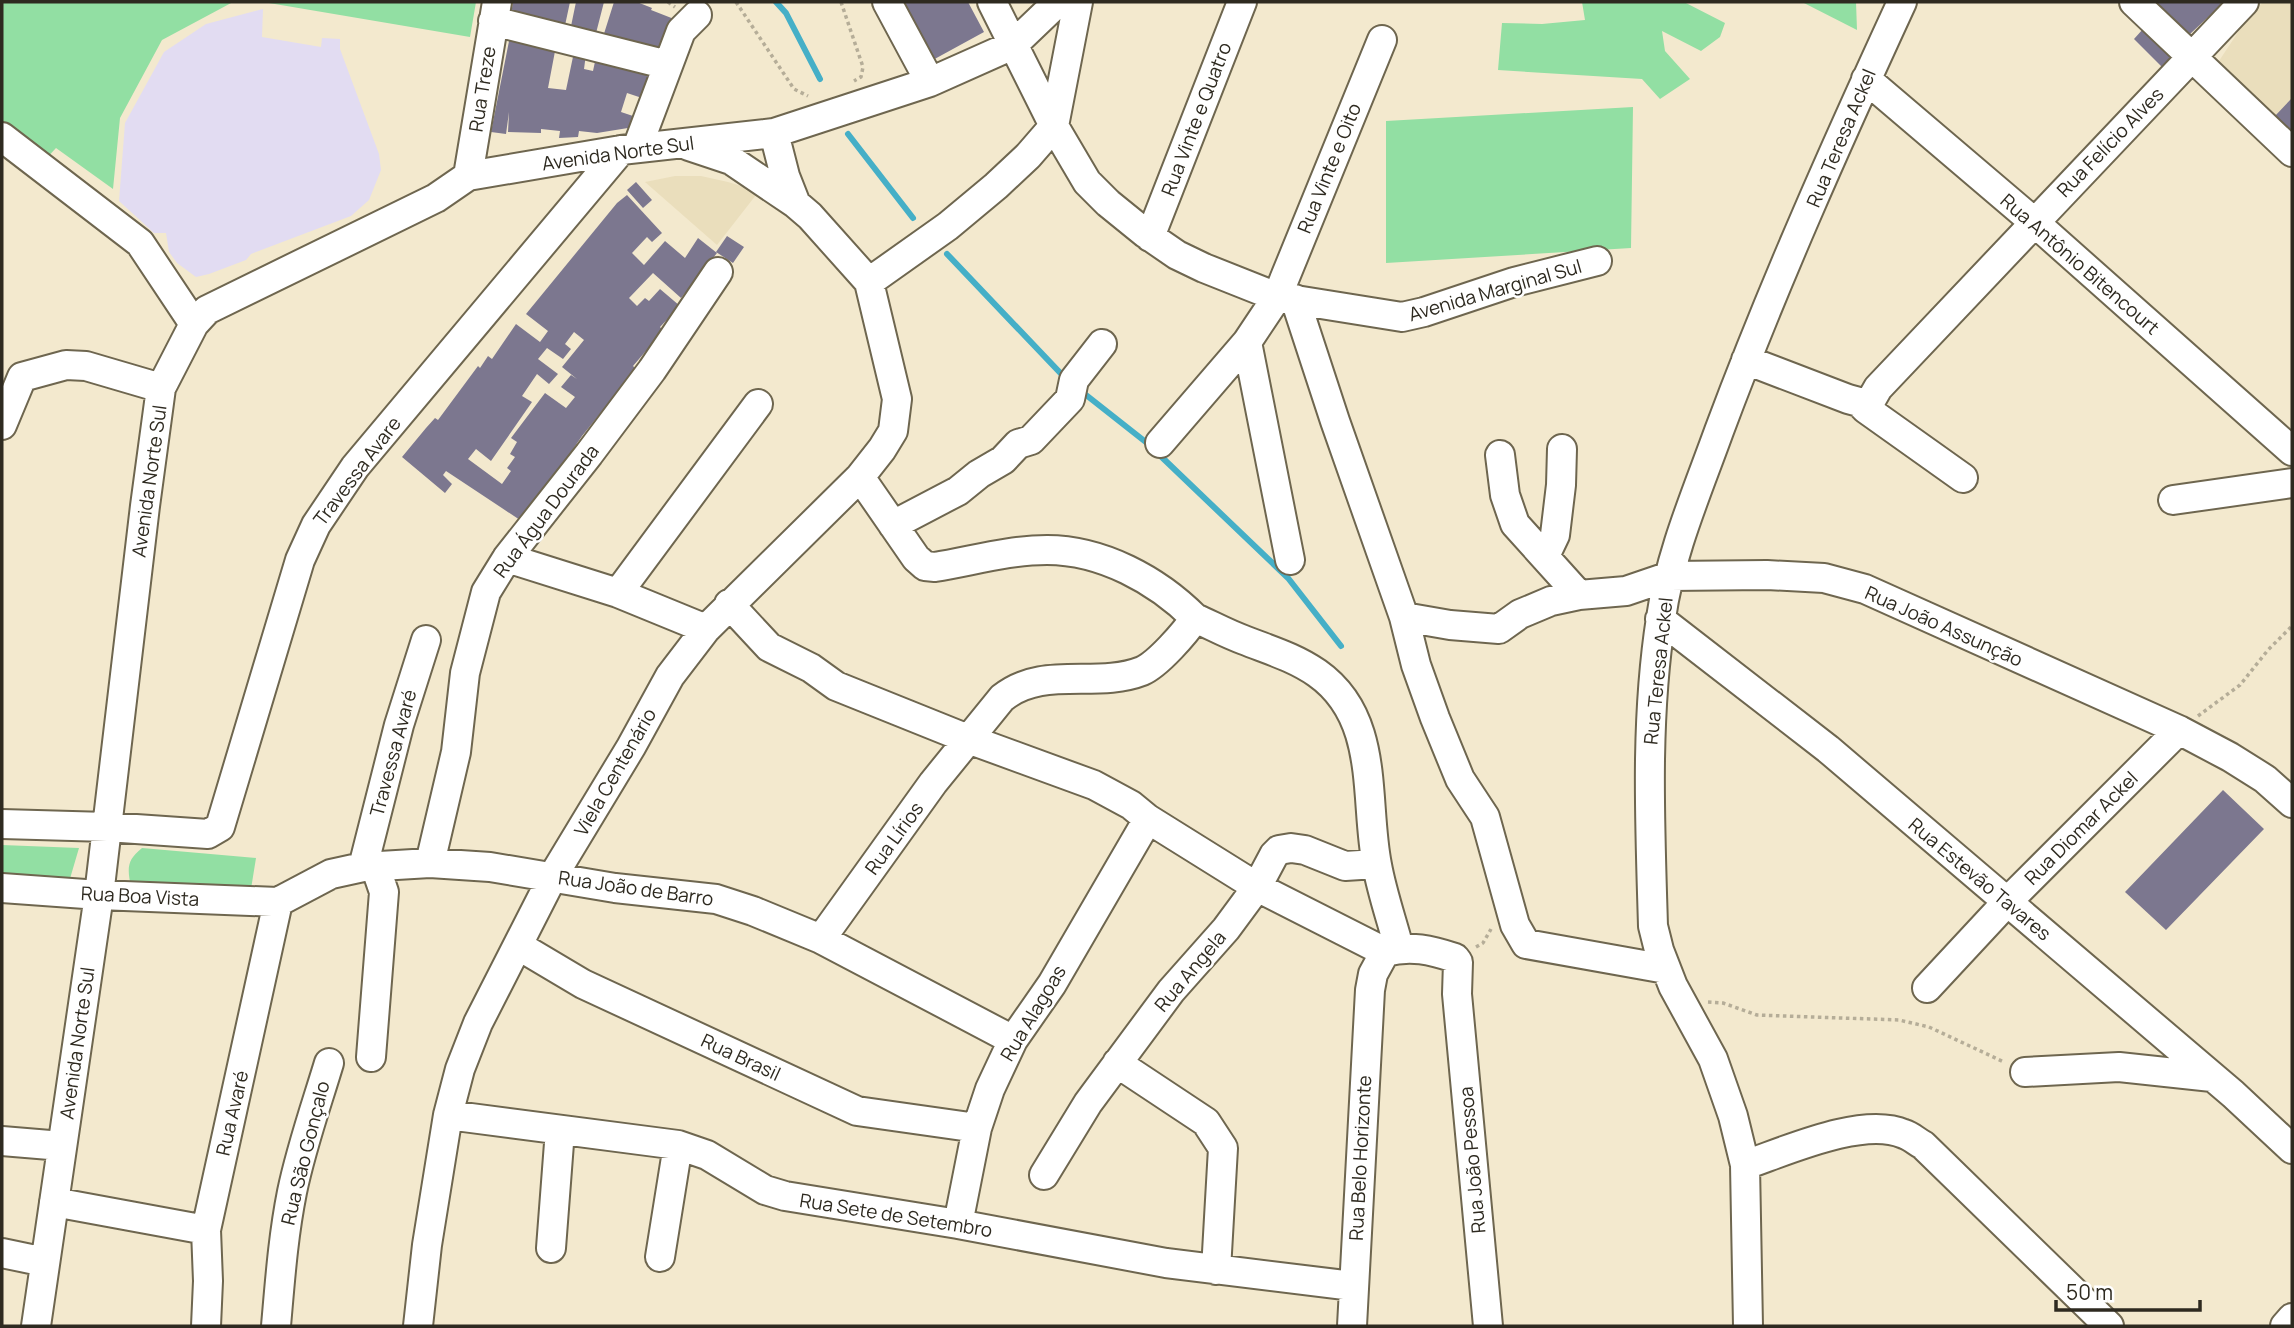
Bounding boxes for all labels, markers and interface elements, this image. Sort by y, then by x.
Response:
street label: Rua Vinte e Quatro [1155,38,1237,200]
street label: Rua Treze [462,44,502,134]
street label: Rua Teresa Ackel [1800,65,1882,211]
street label: Rua Felício Alves [2051,81,2169,203]
street label: Rua Vinte e Oito [1291,99,1367,237]
street label: Avenida Norte Sul [540,129,696,177]
street label: Rua Antônio Bitencourt [1995,188,2165,340]
street label: Avenida Marginal Sul [1405,253,1585,327]
street label: Avenida Norte Sul [125,403,173,559]
street label: Travessa Avare [307,411,407,531]
street label: Rua Água Dourada [487,439,605,583]
street label: Rua João Assunção [1861,580,2027,672]
street label: Rua Teresa Ackel [1637,596,1679,746]
street label: Travessa Avaré [364,687,422,819]
street label: Viela Centenário [568,703,662,841]
street label: Rua Diomar Ackel [2019,766,2143,890]
street label: Rua Lírios [859,796,929,880]
street label: Rua Estevão Tavares [1903,812,2057,946]
street label: Rua João de Barro [557,864,715,912]
street label: Rua Boa Vista [80,880,200,912]
street label: Rua Angela [1148,925,1232,1017]
street label: Rua Alagoas [994,960,1072,1066]
street label: Avenida Norte Sul [53,965,101,1121]
street label: Rua Brasil [697,1027,785,1087]
street label: Rua Avaré [210,1068,254,1158]
street label: Rua Belo Horizonte [1343,1075,1377,1241]
street label: Rua São Gonçalo [275,1078,335,1228]
street label: Rua João Pessoa [1453,1085,1491,1235]
street label: Rua Sete de Setembro [798,1187,994,1243]
scale bar [2056,1268,2200,1312]
text: 50 m [2066,1278,2113,1306]

